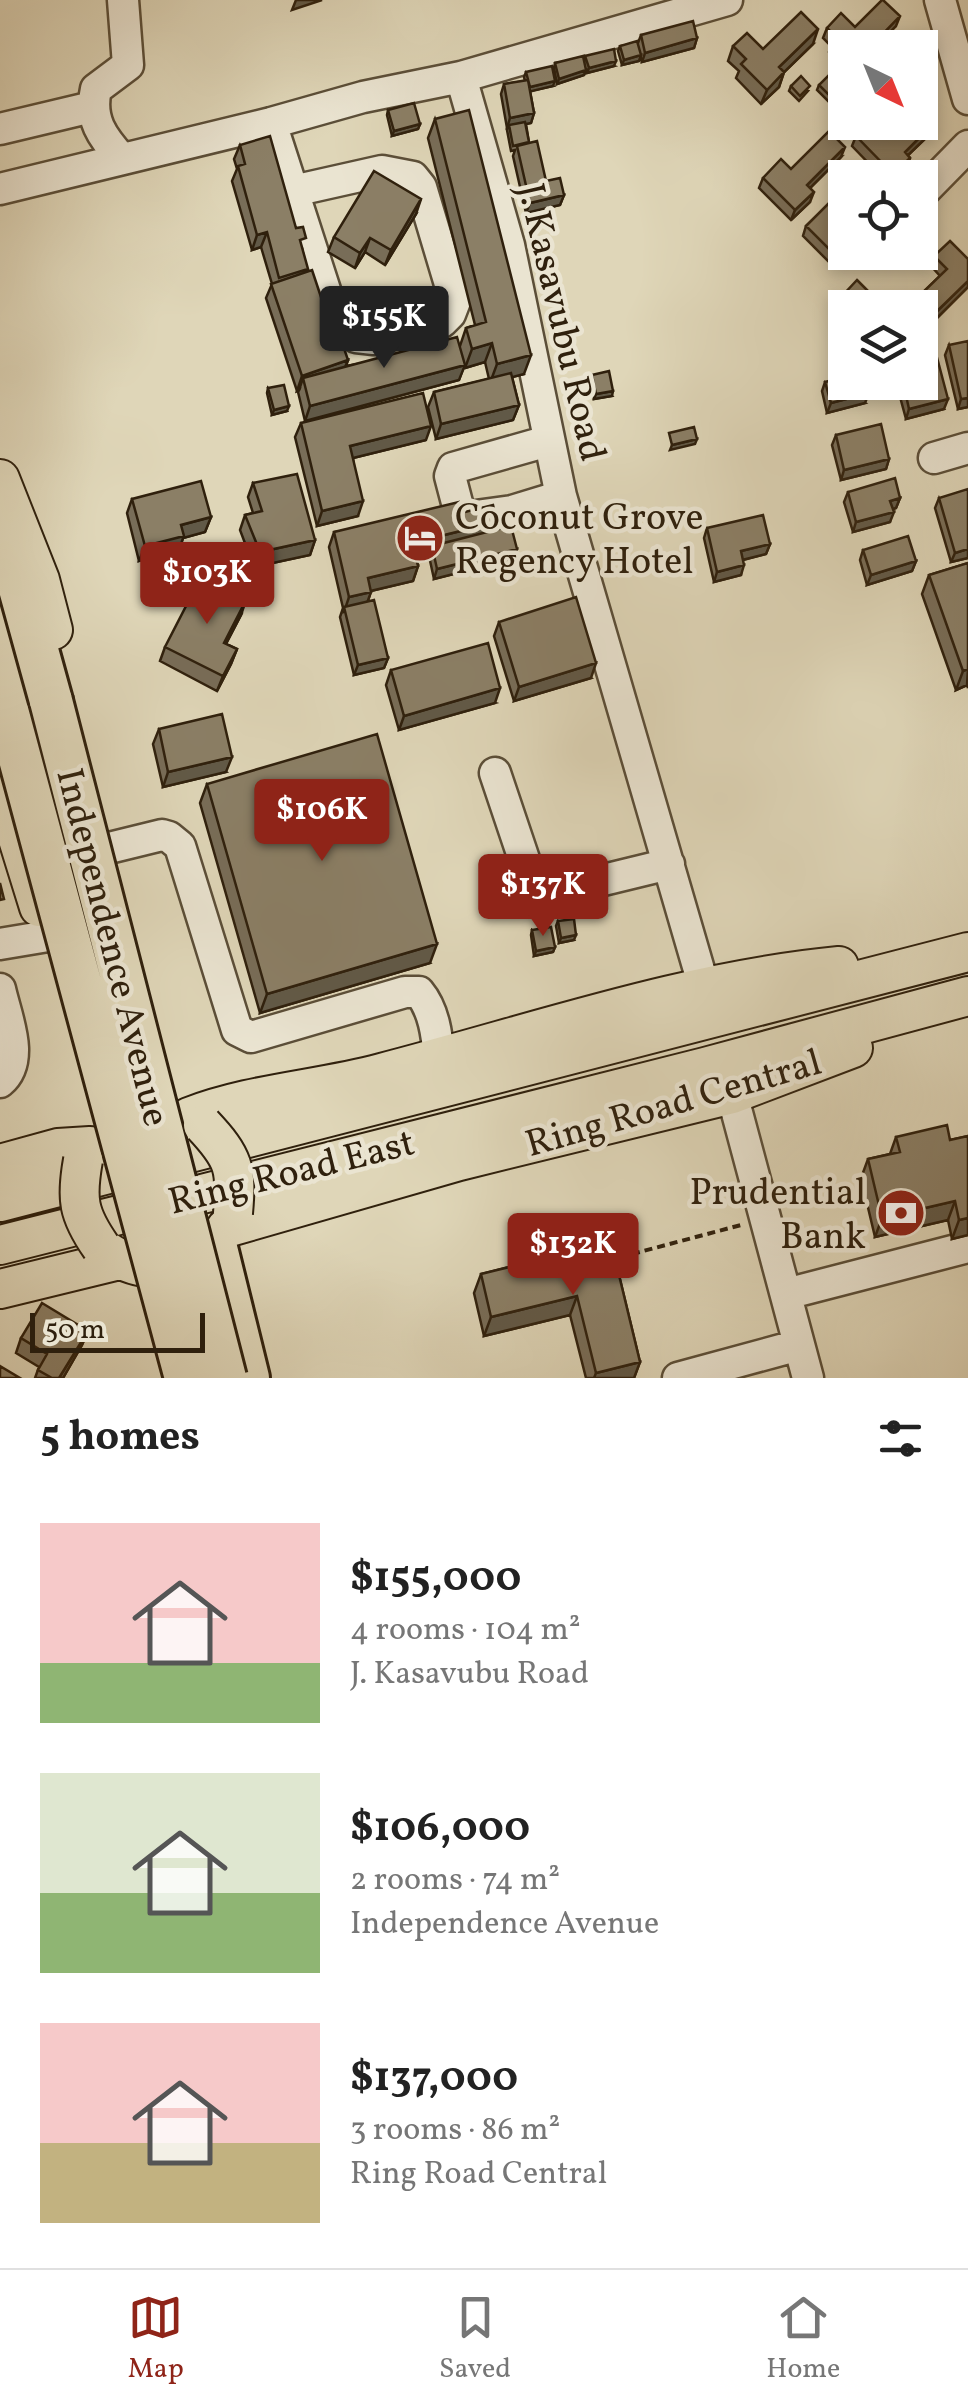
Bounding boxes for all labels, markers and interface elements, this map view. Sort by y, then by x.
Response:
north arrow [828,30,938,140]
map controls [828,30,938,400]
button: locate [828,160,938,270]
street label: J. Kasavubu Road [502,179,617,467]
pin: $155K [314,286,454,371]
button: layers [828,290,938,400]
text: $155K [342,296,426,340]
place label: Coconut Grove Regency Hotel [455,493,704,590]
hotel icon: Coconut Grove Regency Hotel [394,512,446,564]
pin: $103K [137,542,277,627]
text: $103K [162,552,252,596]
street label: Independence Avenue [40,763,181,1132]
pin: $106K [252,779,392,864]
text: $106K [276,789,368,833]
pin: $137K [473,854,613,939]
text: $137K [500,864,586,908]
street label: Ring Road Central [520,1038,828,1173]
street label: Ring Road East [163,1118,420,1231]
place label: Prudential Bank [689,1168,866,1265]
bank icon: Prudential Bank [875,1187,927,1239]
pin: $132K [503,1213,643,1298]
text: $132K [530,1223,616,1267]
scale bar [30,1308,205,1352]
text: 50 m [45,1311,105,1350]
text: 5 homes [40,1409,200,1468]
icon: filters [873,1411,928,1466]
text: $155,000 [350,1550,521,1609]
icon: home [120,1563,240,1683]
text: 4 rooms · 104 m² [350,1609,581,1653]
text: J. Kasavubu Road [350,1653,589,1697]
text: $106,000 [350,1800,530,1859]
icon: home [120,1813,240,1933]
text: 2 rooms · 74 m² [350,1859,560,1903]
text: Independence Avenue [350,1903,659,1947]
text: $137,000 [350,2050,518,2109]
icon: home [120,2063,240,2183]
text: 3 rooms · 86 m² [350,2109,560,2153]
text: Ring Road Central [350,2153,607,2197]
tab: Map [128,2290,184,2389]
tab: Saved [439,2290,511,2389]
tab: Home [766,2290,840,2389]

